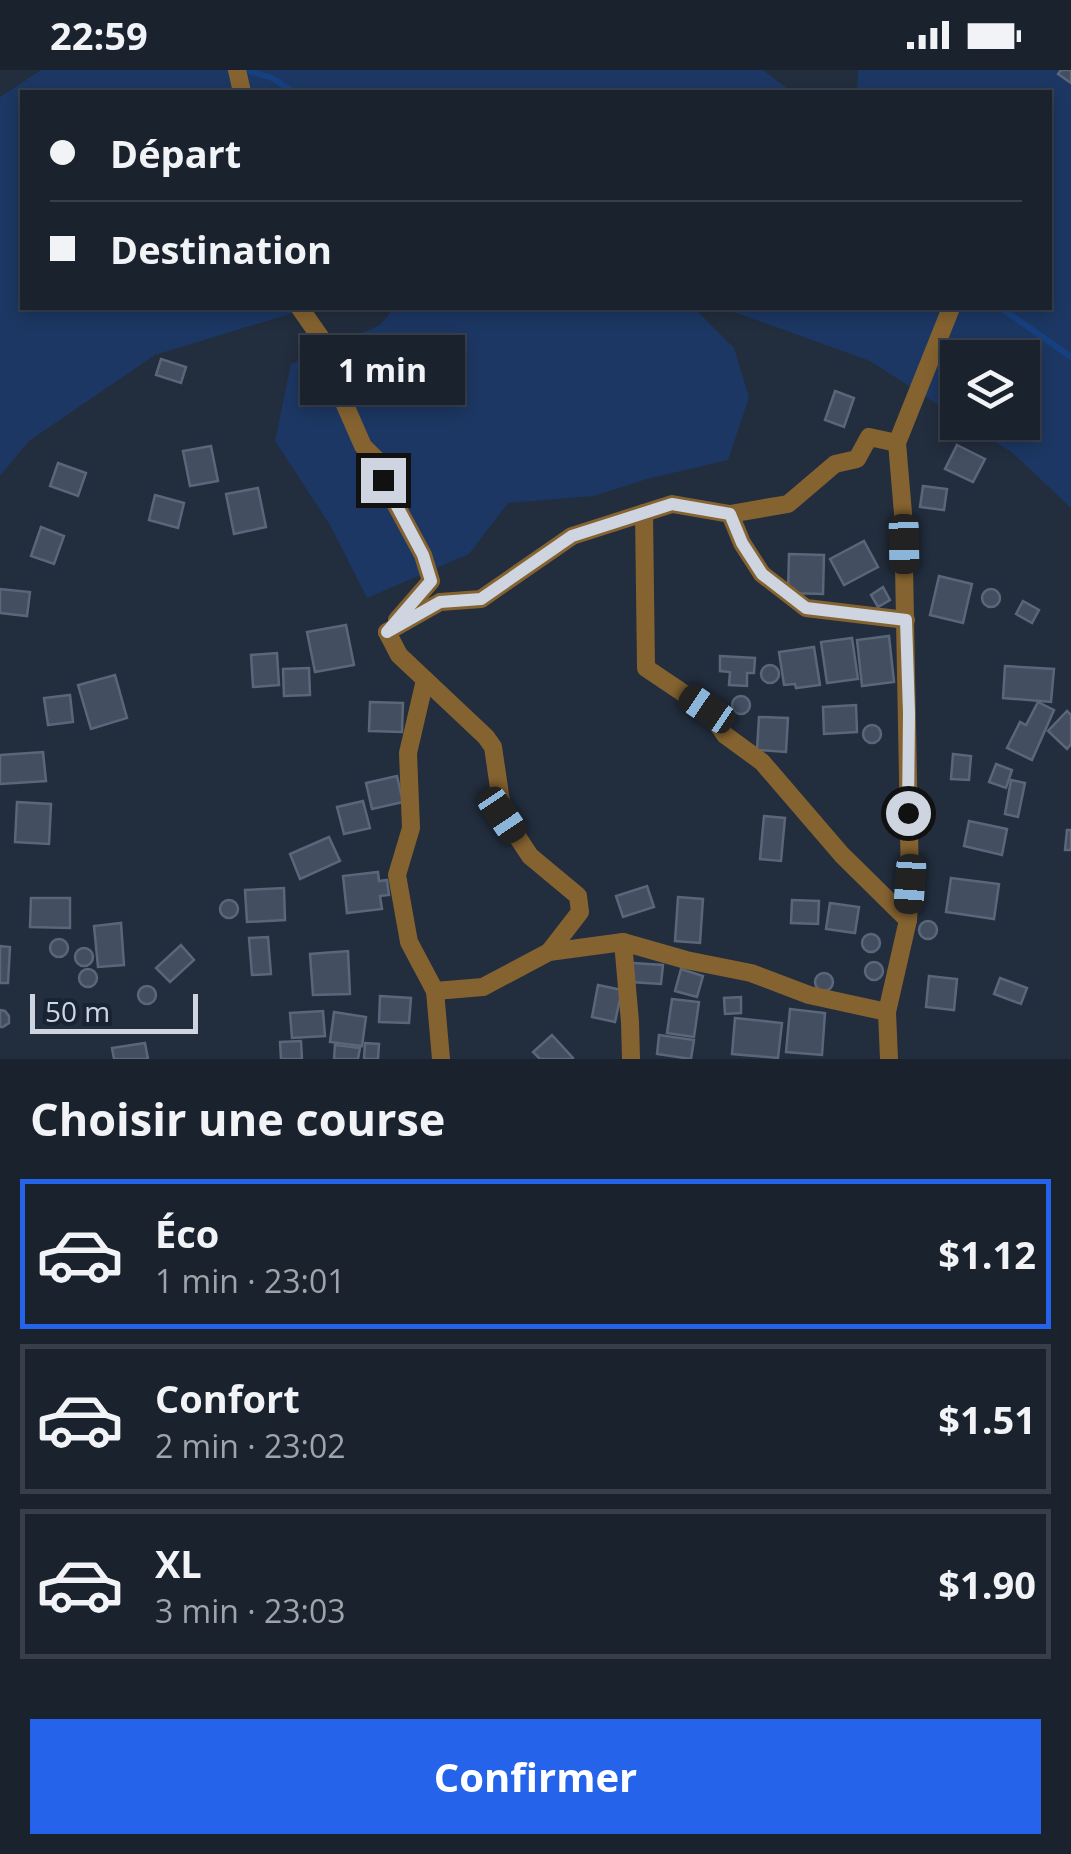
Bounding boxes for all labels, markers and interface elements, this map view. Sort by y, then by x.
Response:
text: 22:59 [50,9,148,61]
text: Départ [110,127,241,179]
text: Destination [110,223,332,275]
callout: 1 min [300,335,466,405]
map controls [940,340,1040,440]
button: layers [940,340,1040,440]
text: 1 min [338,348,427,391]
route end [361,458,406,503]
car [888,514,920,574]
car [674,680,740,738]
car [473,782,531,848]
route start [886,791,931,836]
car [893,853,927,915]
scale bar [30,989,198,1034]
text: 50 m [45,992,110,1030]
text: Choisir une course [30,1088,445,1149]
text: Éco [155,1207,219,1259]
icon: car [35,1209,125,1299]
text: $1.12 [938,1228,1036,1280]
text: 1 min · 23:01 [155,1259,346,1302]
text: Confort [155,1372,300,1424]
icon: car [35,1374,125,1464]
text: $1.51 [938,1393,1036,1445]
text: 2 min · 23:02 [155,1424,346,1467]
text: XL [155,1537,202,1589]
icon: car [35,1539,125,1629]
text: $1.90 [938,1558,1036,1610]
text: 3 min · 23:03 [155,1589,346,1632]
button: Confirmer [30,1719,1041,1834]

